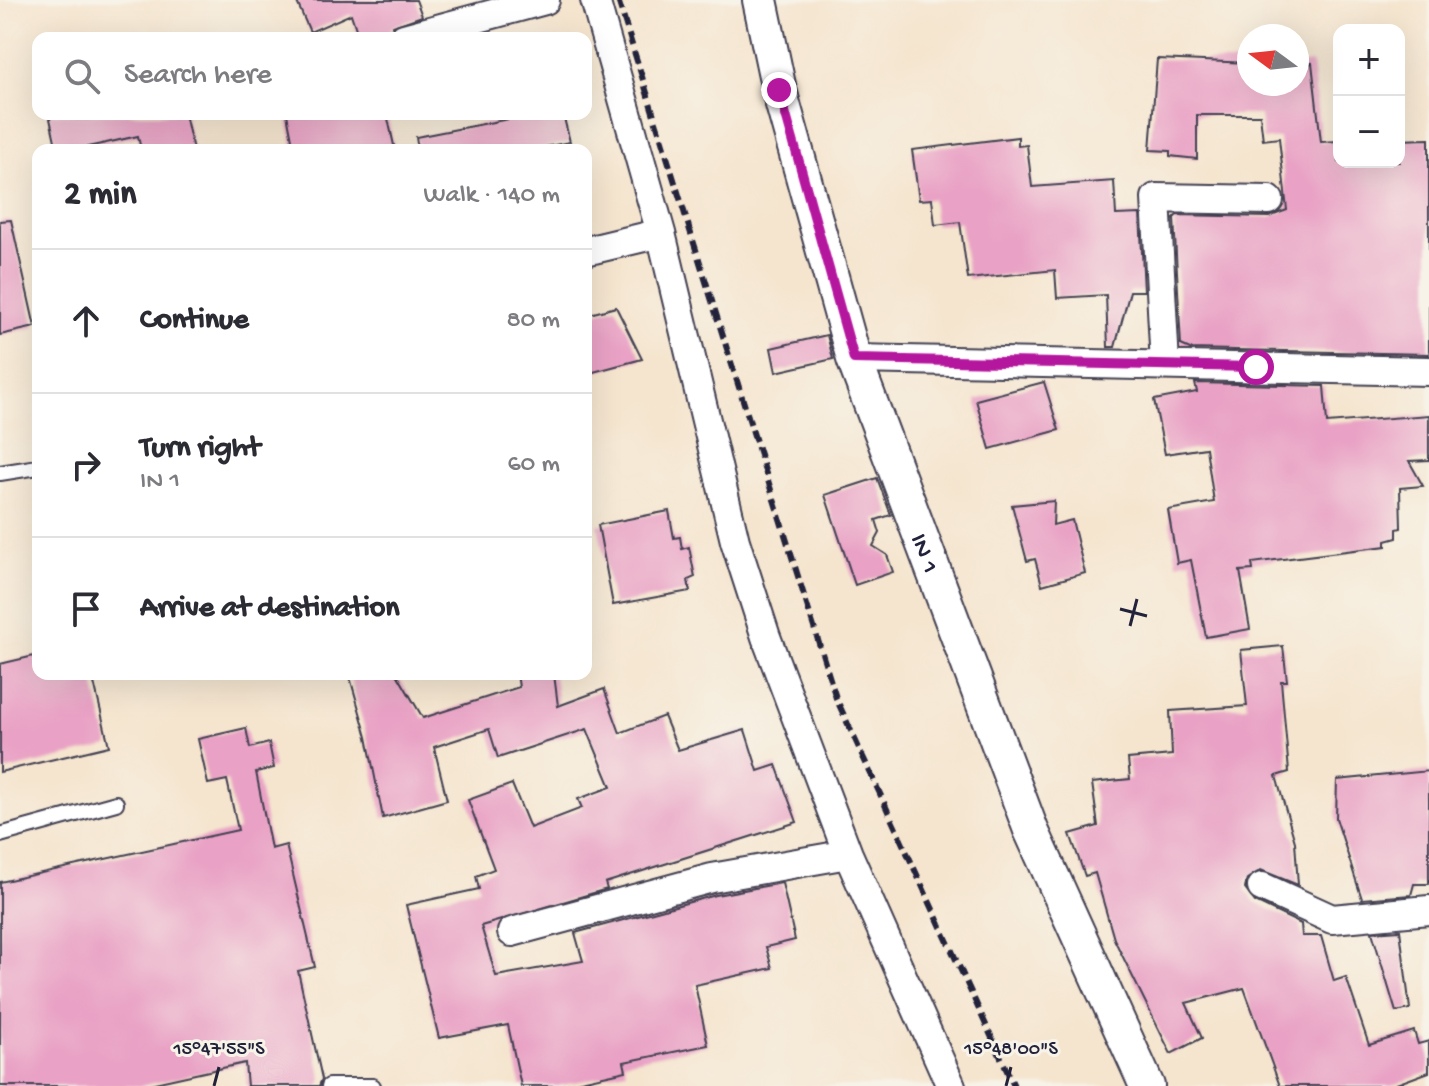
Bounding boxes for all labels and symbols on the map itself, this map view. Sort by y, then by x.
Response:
north arrow [1237,24,1309,96]
route end [761,72,797,108]
route start [1238,349,1274,385]
street label: IN 1 [901,530,944,578]
text: 15°47'55"S [172,1039,265,1062]
text: 15°48'00"S [963,1039,1058,1062]

